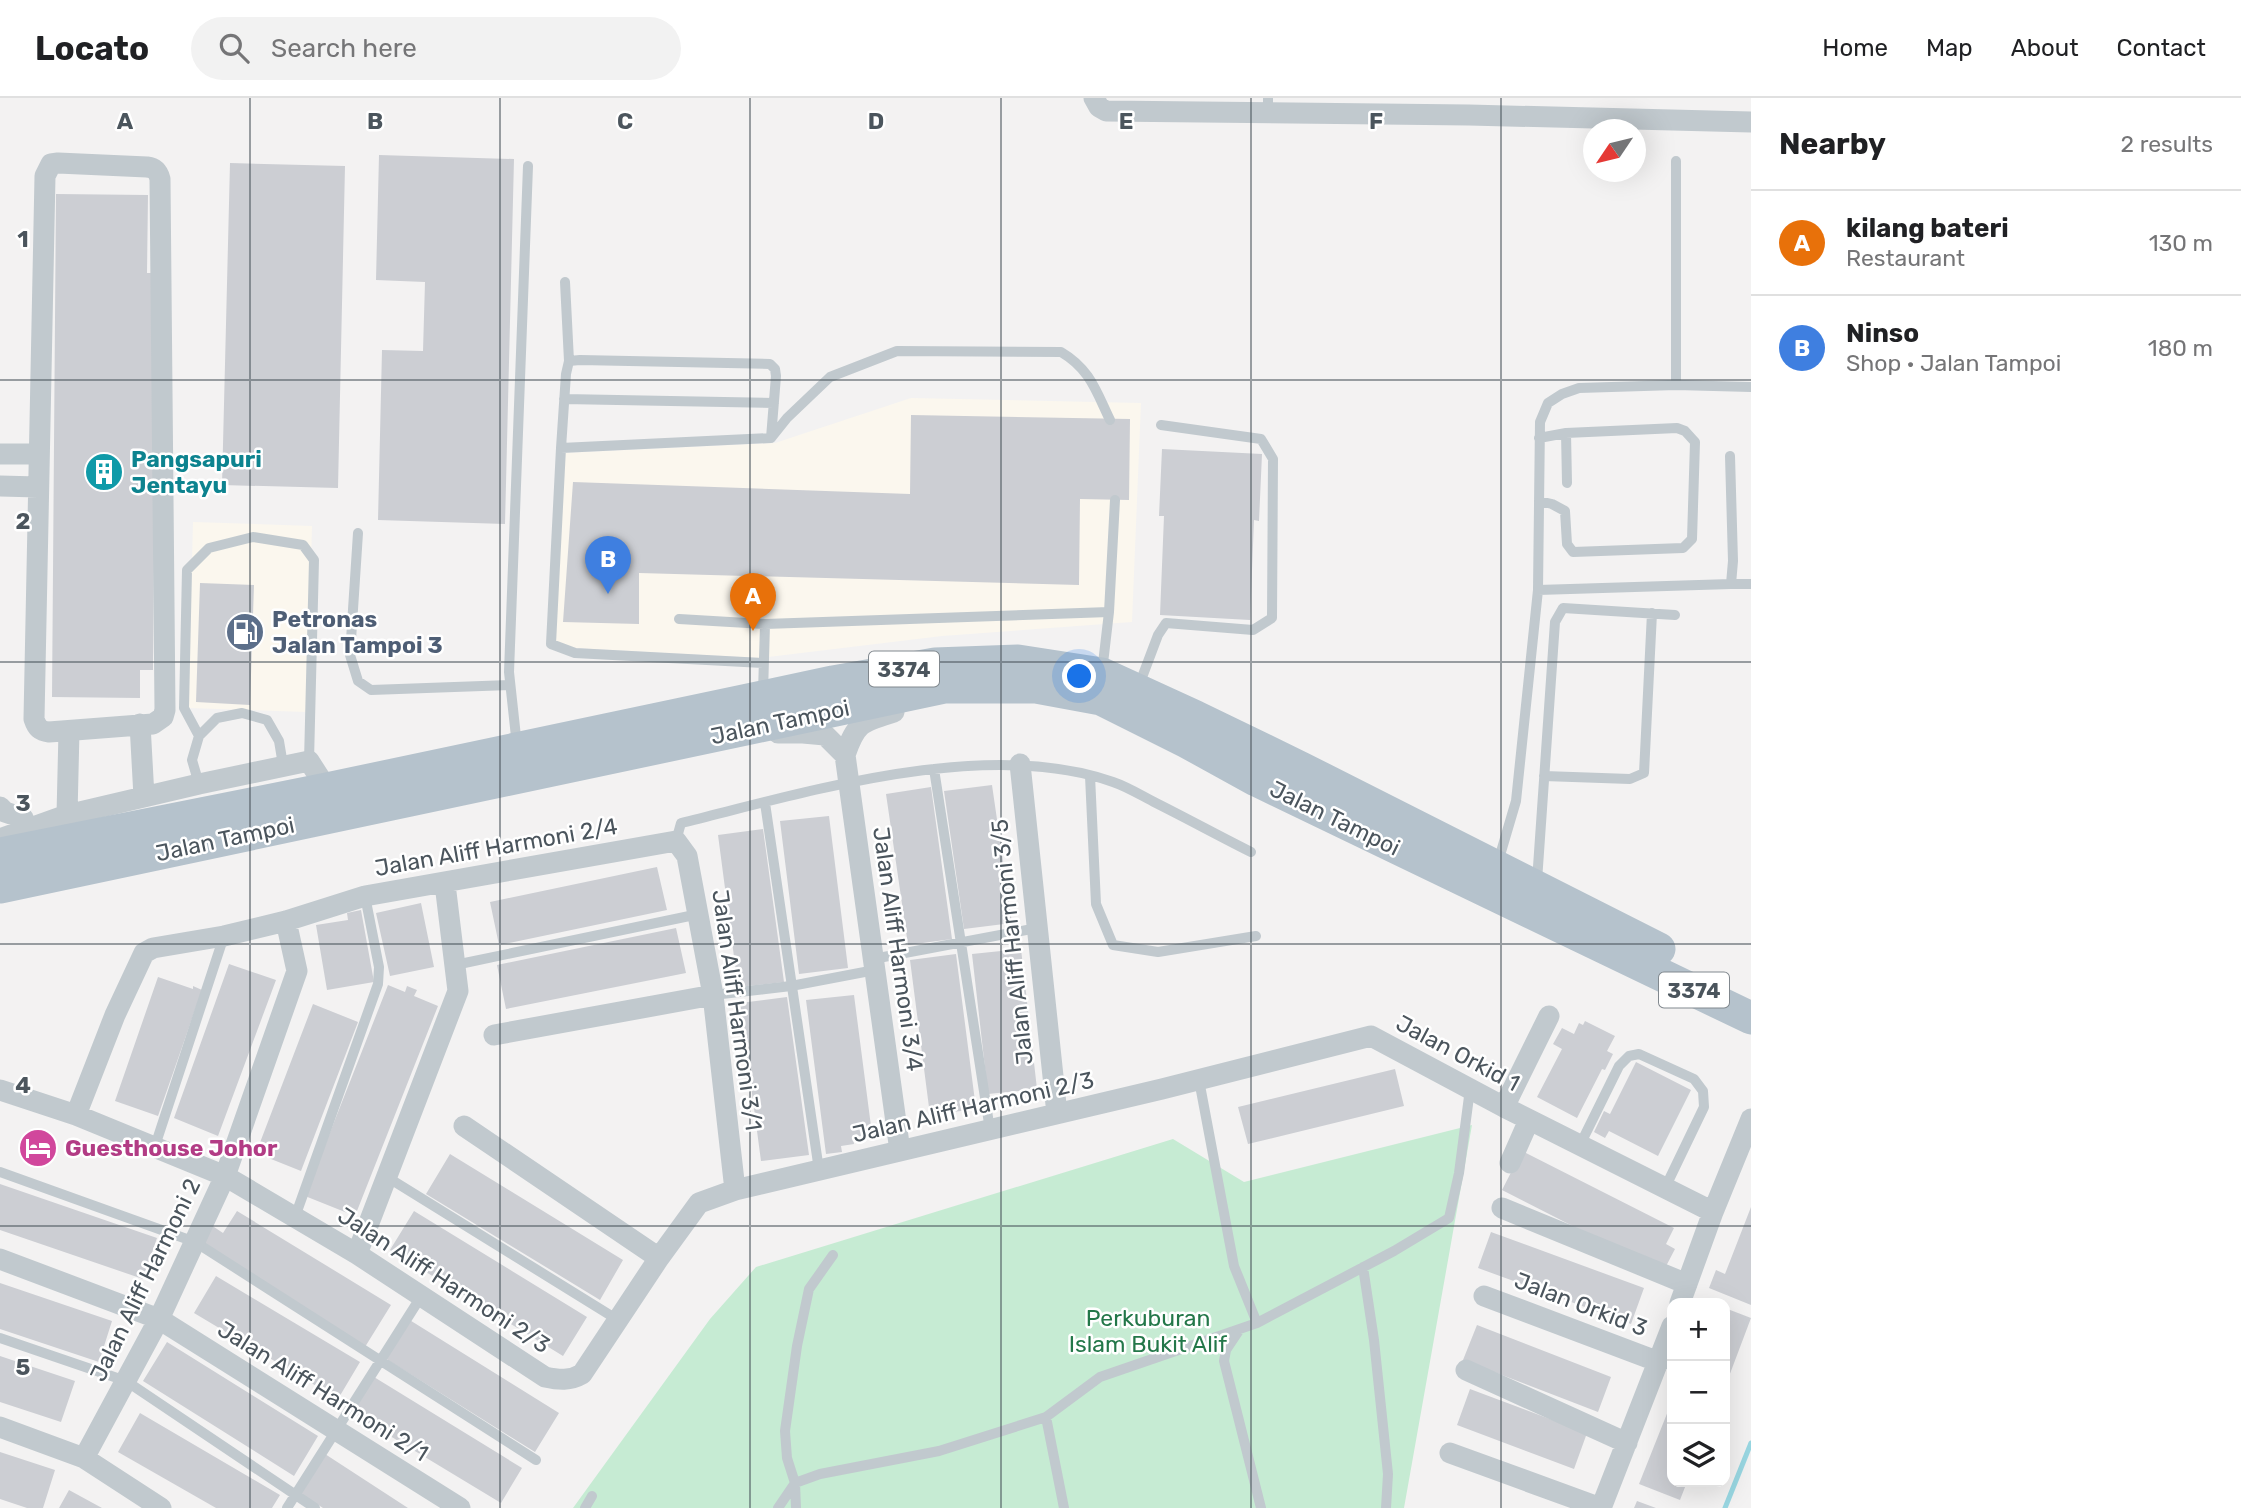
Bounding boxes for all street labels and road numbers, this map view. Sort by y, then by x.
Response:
road number: 3374 [869,652,939,686]
street label: Jalan Tampoi [708,694,852,750]
street label: Jalan Tampoi [1265,774,1405,862]
street label: Jalan Tampoi [153,811,297,867]
street label: Jalan Aliff Harmoni 2/4 [372,812,620,882]
street label: Jalan Aliff Harmoni 3/5 [985,818,1039,1066]
street label: Jalan Aliff Harmoni 3/4 [867,825,929,1073]
street label: Jalan Aliff Harmoni 3/1 [706,888,768,1132]
road number: 3374 [1659,972,1729,1008]
street label: Jalan Orkid 1 [1391,1009,1525,1097]
street label: Jalan Aliff Harmoni 2/3 [849,1066,1097,1148]
street label: Jalan Aliff Harmoni 2 [84,1174,206,1386]
street label: Jalan Aliff Harmoni 2/3 [333,1201,555,1359]
street label: Jalan Orkid 3 [1511,1266,1651,1342]
street label: Jalan Aliff Harmoni 2/1 [213,1315,433,1467]

